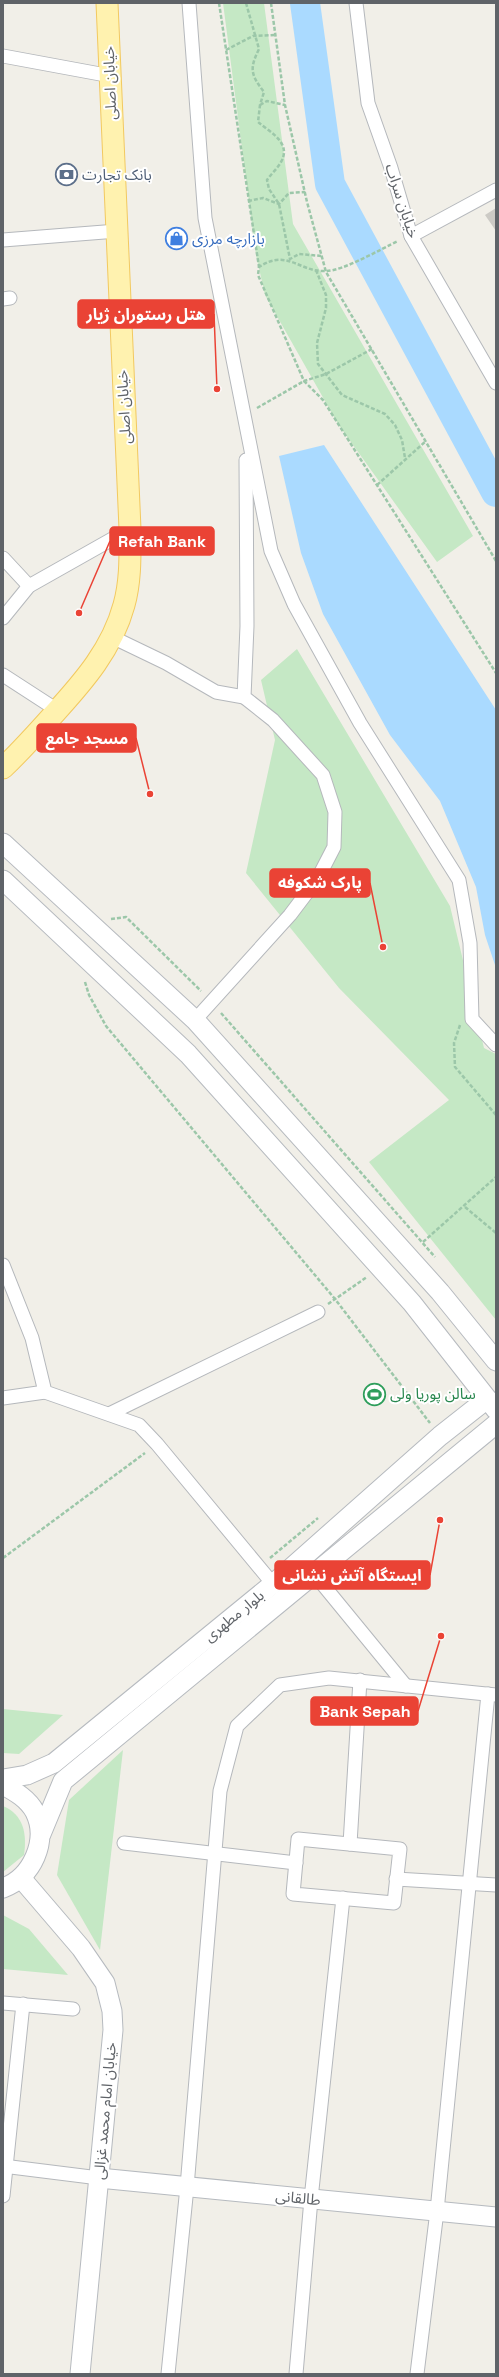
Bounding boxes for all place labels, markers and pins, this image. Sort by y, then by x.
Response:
bank icon: بانک تجارت [54,162,80,188]
place label: بانک تجارت [82,165,152,184]
shop icon: بازارچه مرزی [163,226,189,252]
place label: بازارچه مرزی [192,229,265,249]
callout: هتل رستوران ژیار [78,300,214,328]
callout: Refah Bank [110,527,214,555]
callout: مسجد جامع [37,724,136,752]
callout: پارک شکوفه [270,869,370,897]
sports icon: سالن پوریا ولی [361,1381,387,1407]
place label: سالن پوریا ولی [390,1384,476,1404]
callout: ایستگاه آتش نشانی [275,1561,430,1589]
callout: Bank Sepah [311,1697,418,1725]

